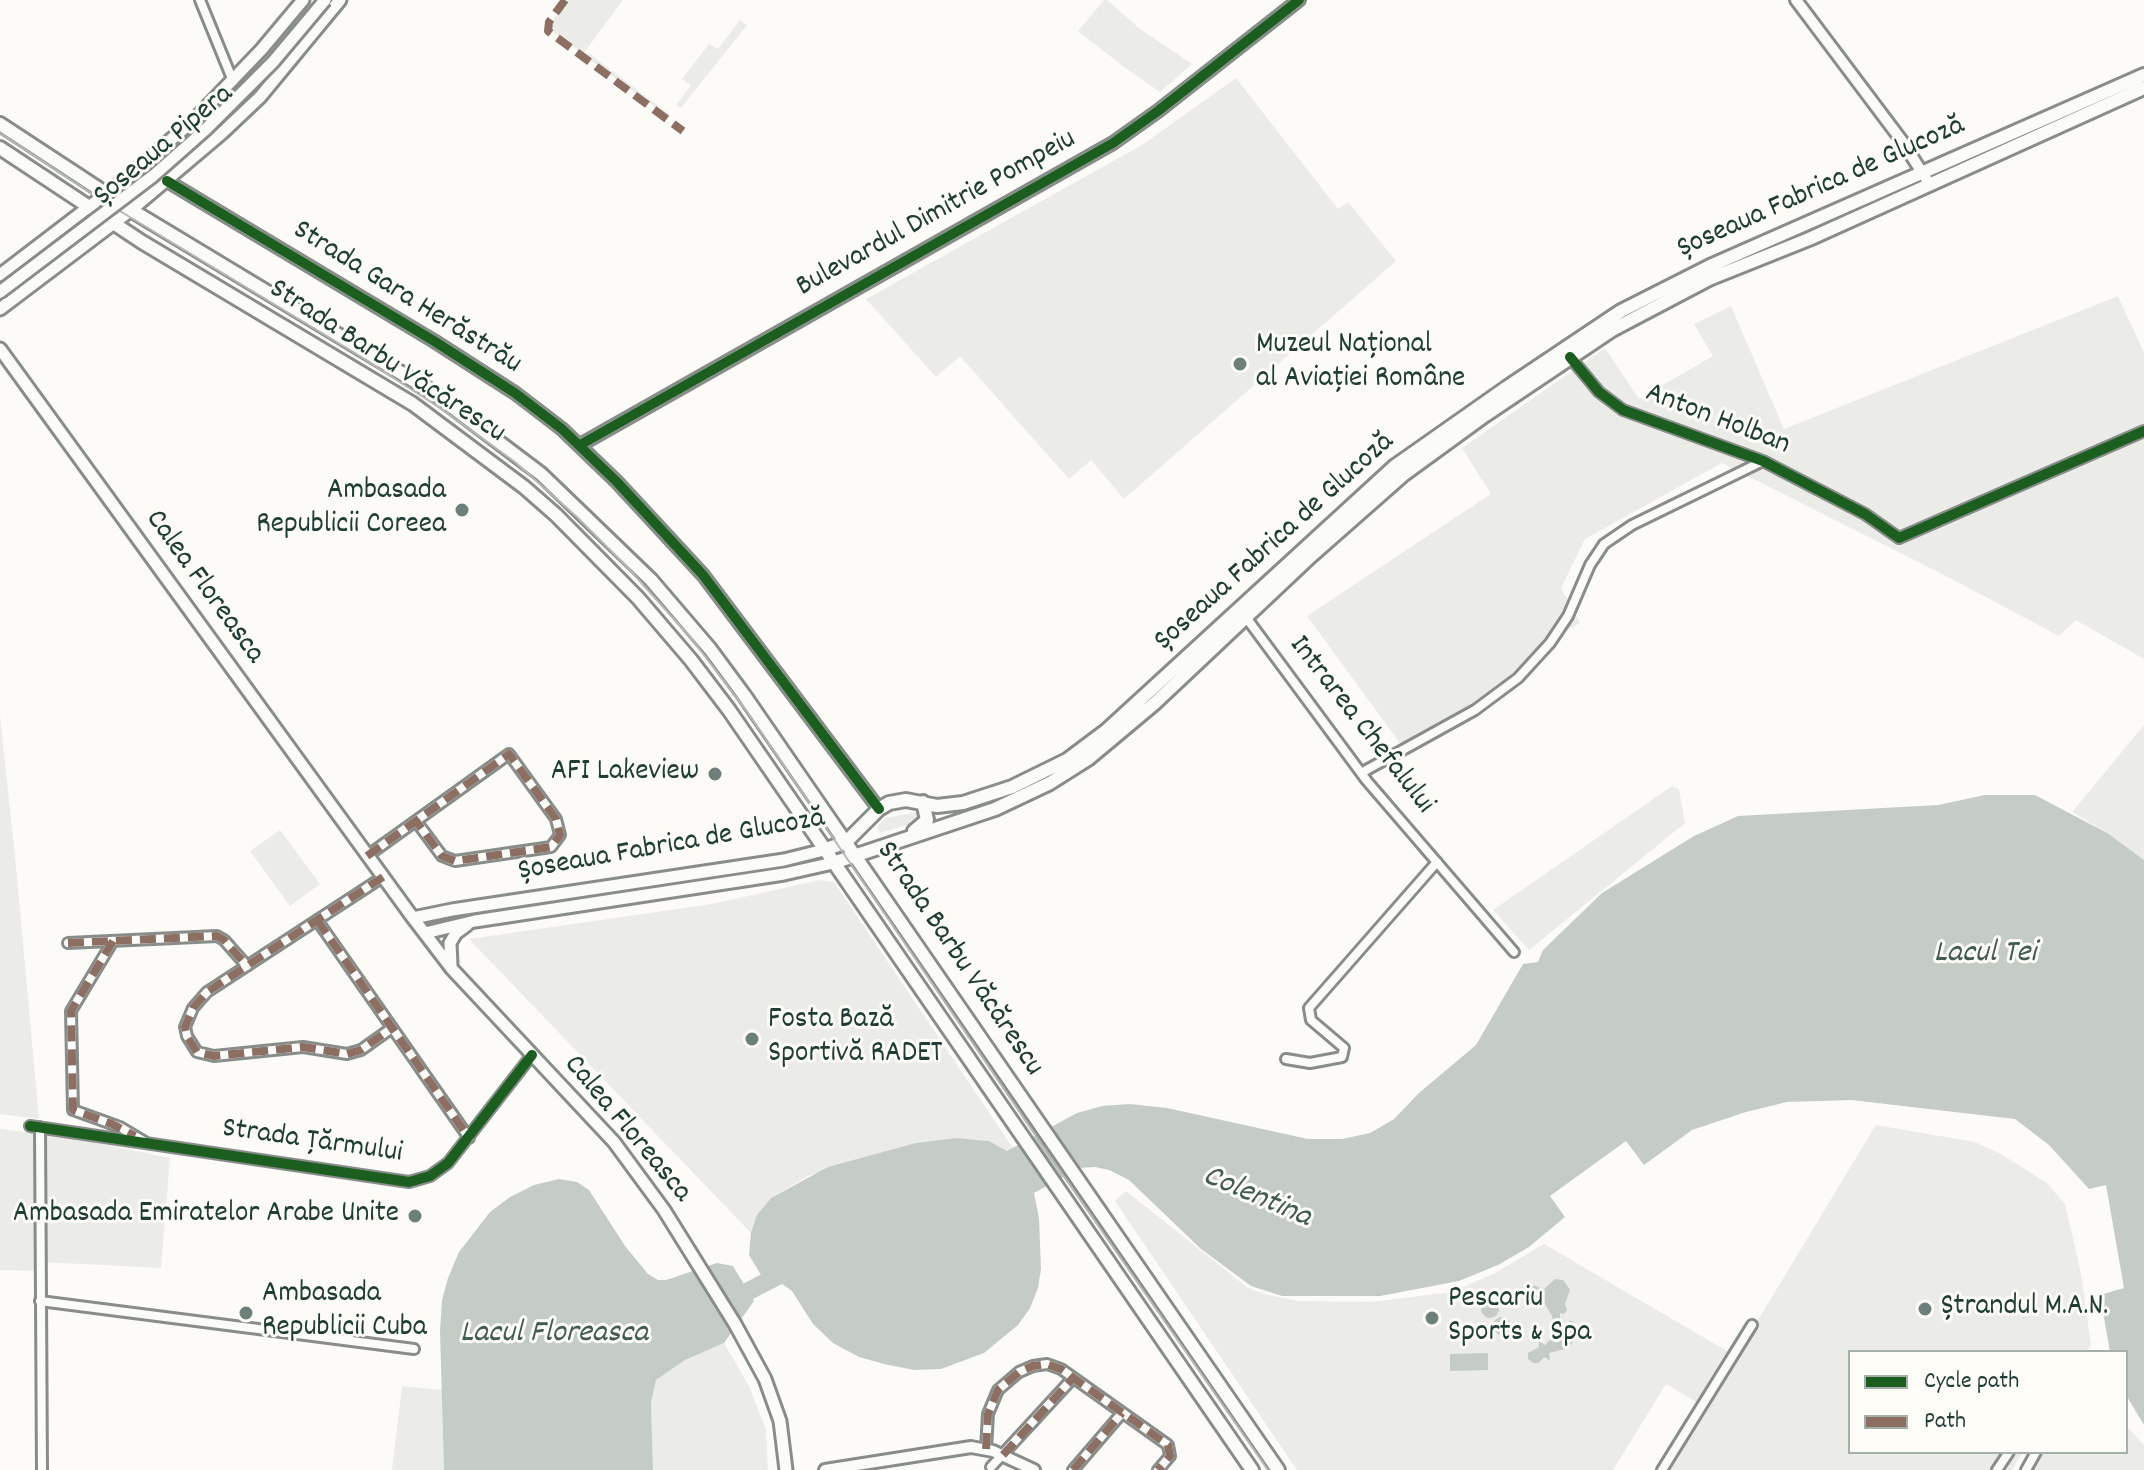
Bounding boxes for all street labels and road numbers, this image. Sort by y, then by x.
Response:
street label: Șoseaua Pipera [88,78,242,216]
street label: Șoseaua Fabrica de Glucoză [1673,109,1971,269]
street label: Bulevardul Dimitrie Pompeiu [791,123,1083,307]
street label: Strada Gara Herăstrău [285,214,527,384]
street label: Strada Barbu Văcărescu [261,273,511,453]
street label: Anton Holban [1640,377,1794,465]
street label: Șoseaua Fabrica de Glucoză [1149,426,1403,660]
street label: Calea Floreasca [135,504,271,672]
street label: Intrarea Chefalului [1279,630,1441,822]
street label: Șoseaua Fabrica de Glucoză [516,802,828,892]
street label: Strada Barbu Văcărescu [866,836,1050,1084]
street label: Calea Floreasca [554,1049,698,1211]
street label: Strada Țărmului [220,1113,404,1173]

